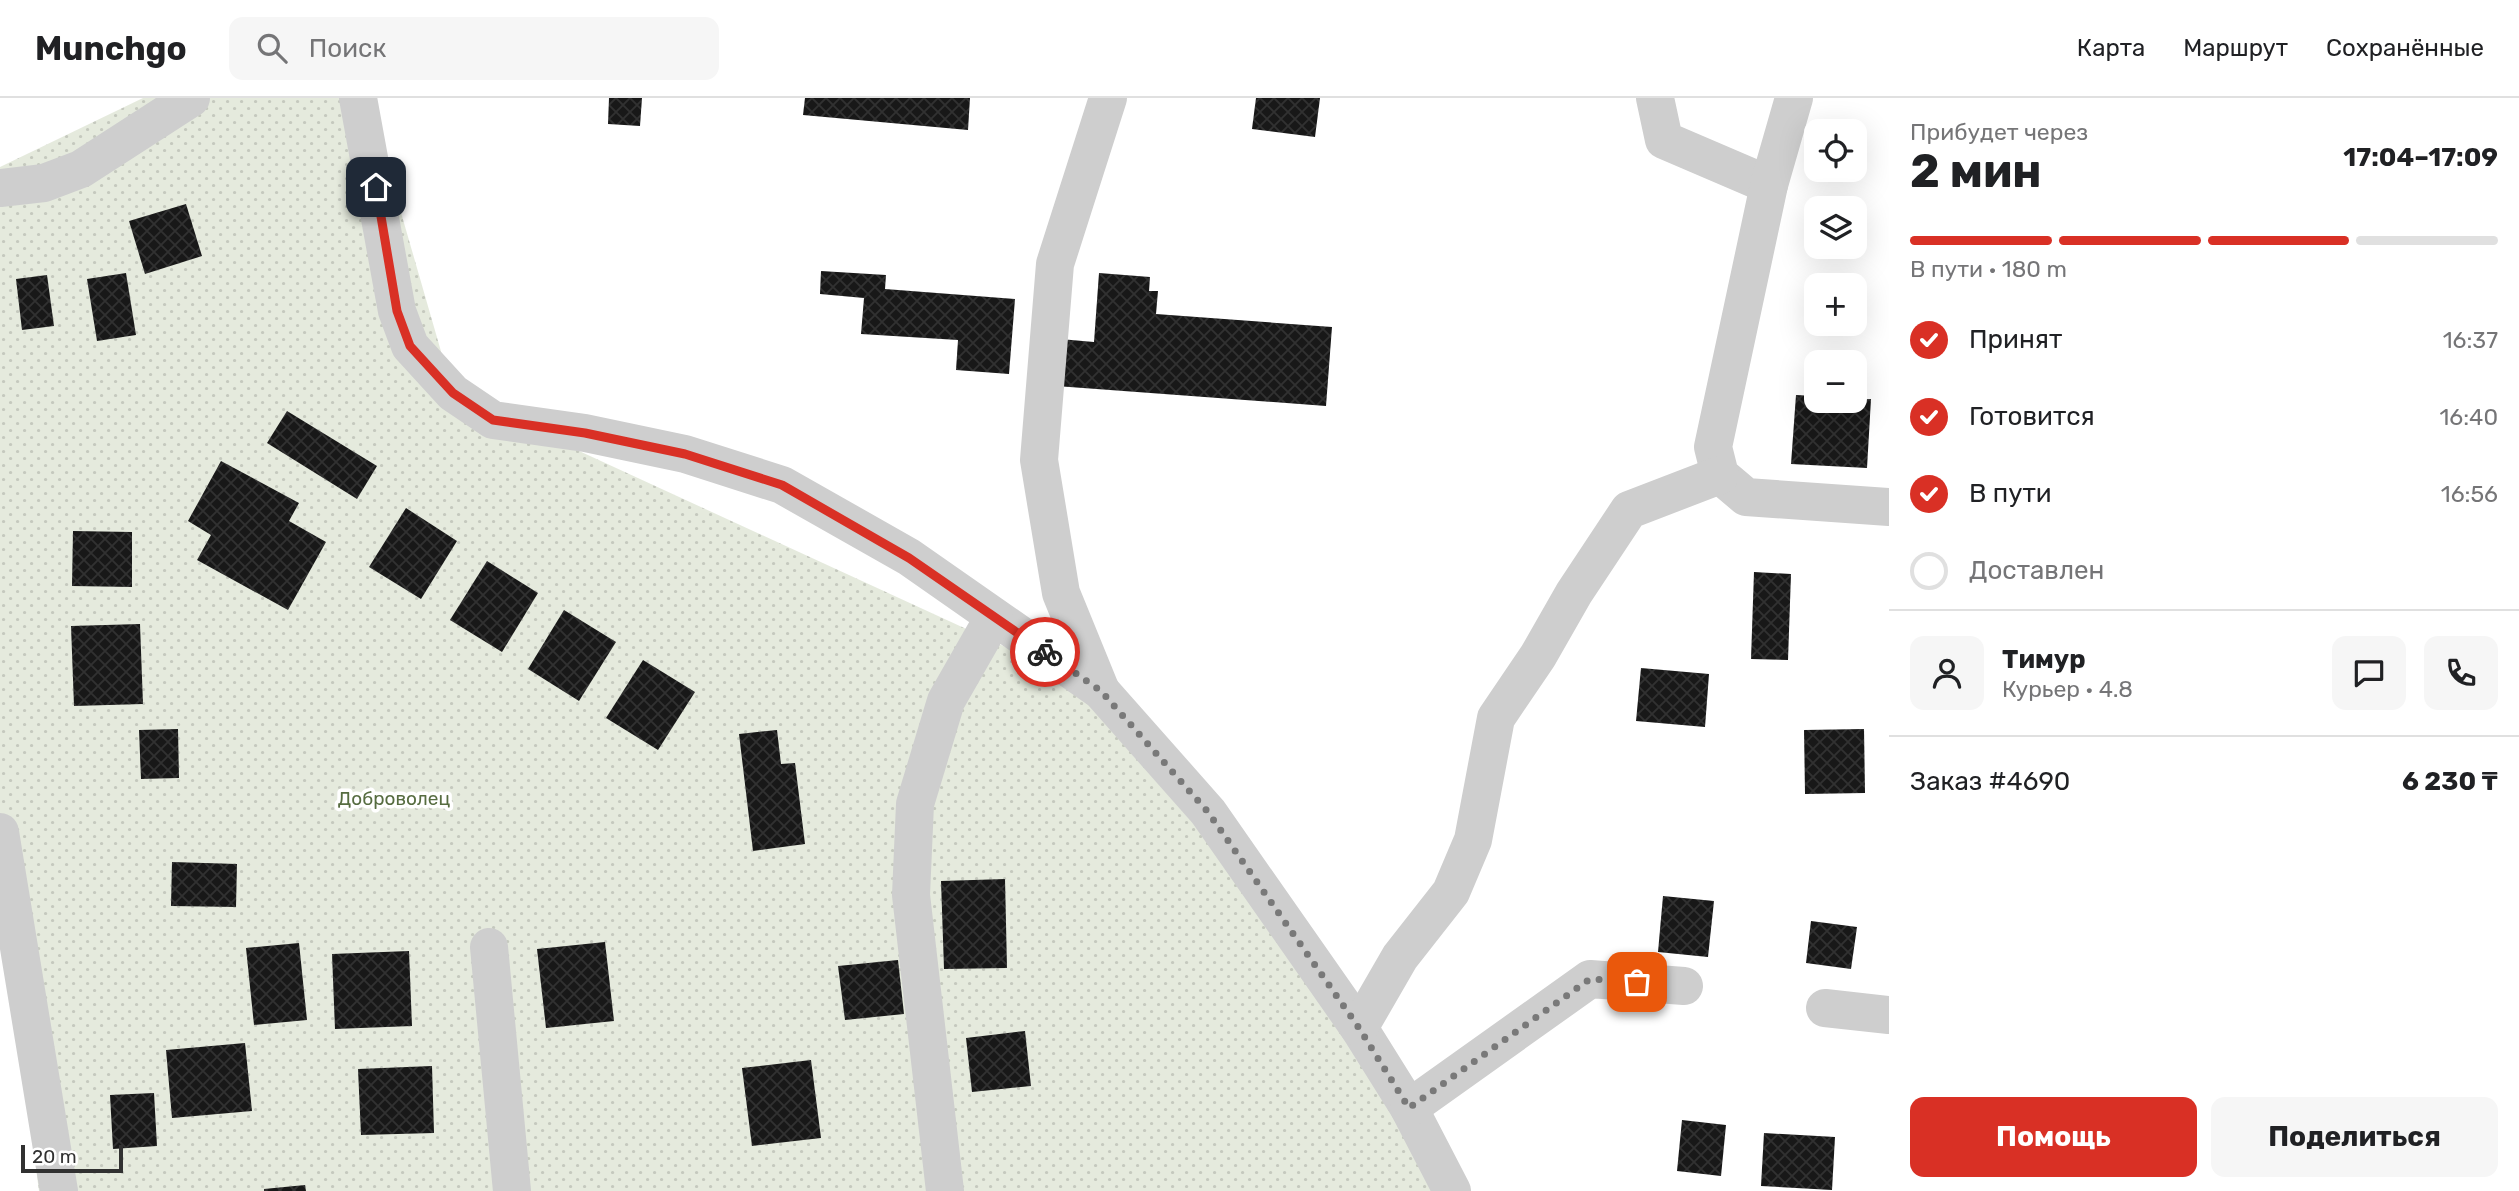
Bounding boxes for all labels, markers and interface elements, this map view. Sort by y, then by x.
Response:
search box [229,17,719,80]
text: Munchgo [35,29,187,68]
icon: search [253,29,291,67]
text: Поиск [309,33,386,64]
text: Карта [2077,34,2145,62]
text: Маршрут [2183,34,2288,62]
text: Сохранённые [2326,34,2484,62]
text: Прибудет через [1910,118,2088,146]
map controls [1804,119,1867,413]
button: locate [1804,119,1867,182]
text: 17:04–17:09 [2343,142,2498,173]
text: 2 мин [1910,144,2042,199]
pin [346,157,406,217]
icon: home [357,168,395,206]
button: layers [1804,196,1867,259]
text: В пути · 180 m [1910,255,2067,283]
button: + [1804,273,1867,336]
icon: check [1910,321,1948,359]
text: Принят [1969,324,2062,355]
text: 16:37 [2443,326,2498,354]
button: − [1804,350,1867,413]
icon: check [1910,398,1948,436]
text: Готовится [1969,401,2095,432]
text: 16:40 [2440,403,2498,431]
icon: check [1910,475,1948,513]
text: В пути [1969,478,2052,509]
text: 16:56 [2441,480,2498,508]
text: Доставлен [1969,555,2104,586]
courier [1010,617,1080,687]
icon: bike [1026,633,1064,671]
button: person [1910,636,1984,710]
button: chat [2332,636,2406,710]
button: phone [2424,636,2498,710]
text: Тимур [2002,644,2086,675]
text: Курьер · 4.8 [2002,675,2133,703]
text: Заказ #4690 [1910,766,2070,797]
text: 6 230 ₸ [2402,766,2498,797]
park label: Доброволец [338,787,450,810]
pin [1607,952,1667,1012]
icon: bag [1618,963,1656,1001]
button: Помощь [1910,1097,2197,1177]
button: Поделиться [2211,1097,2498,1177]
scale bar [21,1142,122,1174]
text: 20 m [32,1145,77,1168]

